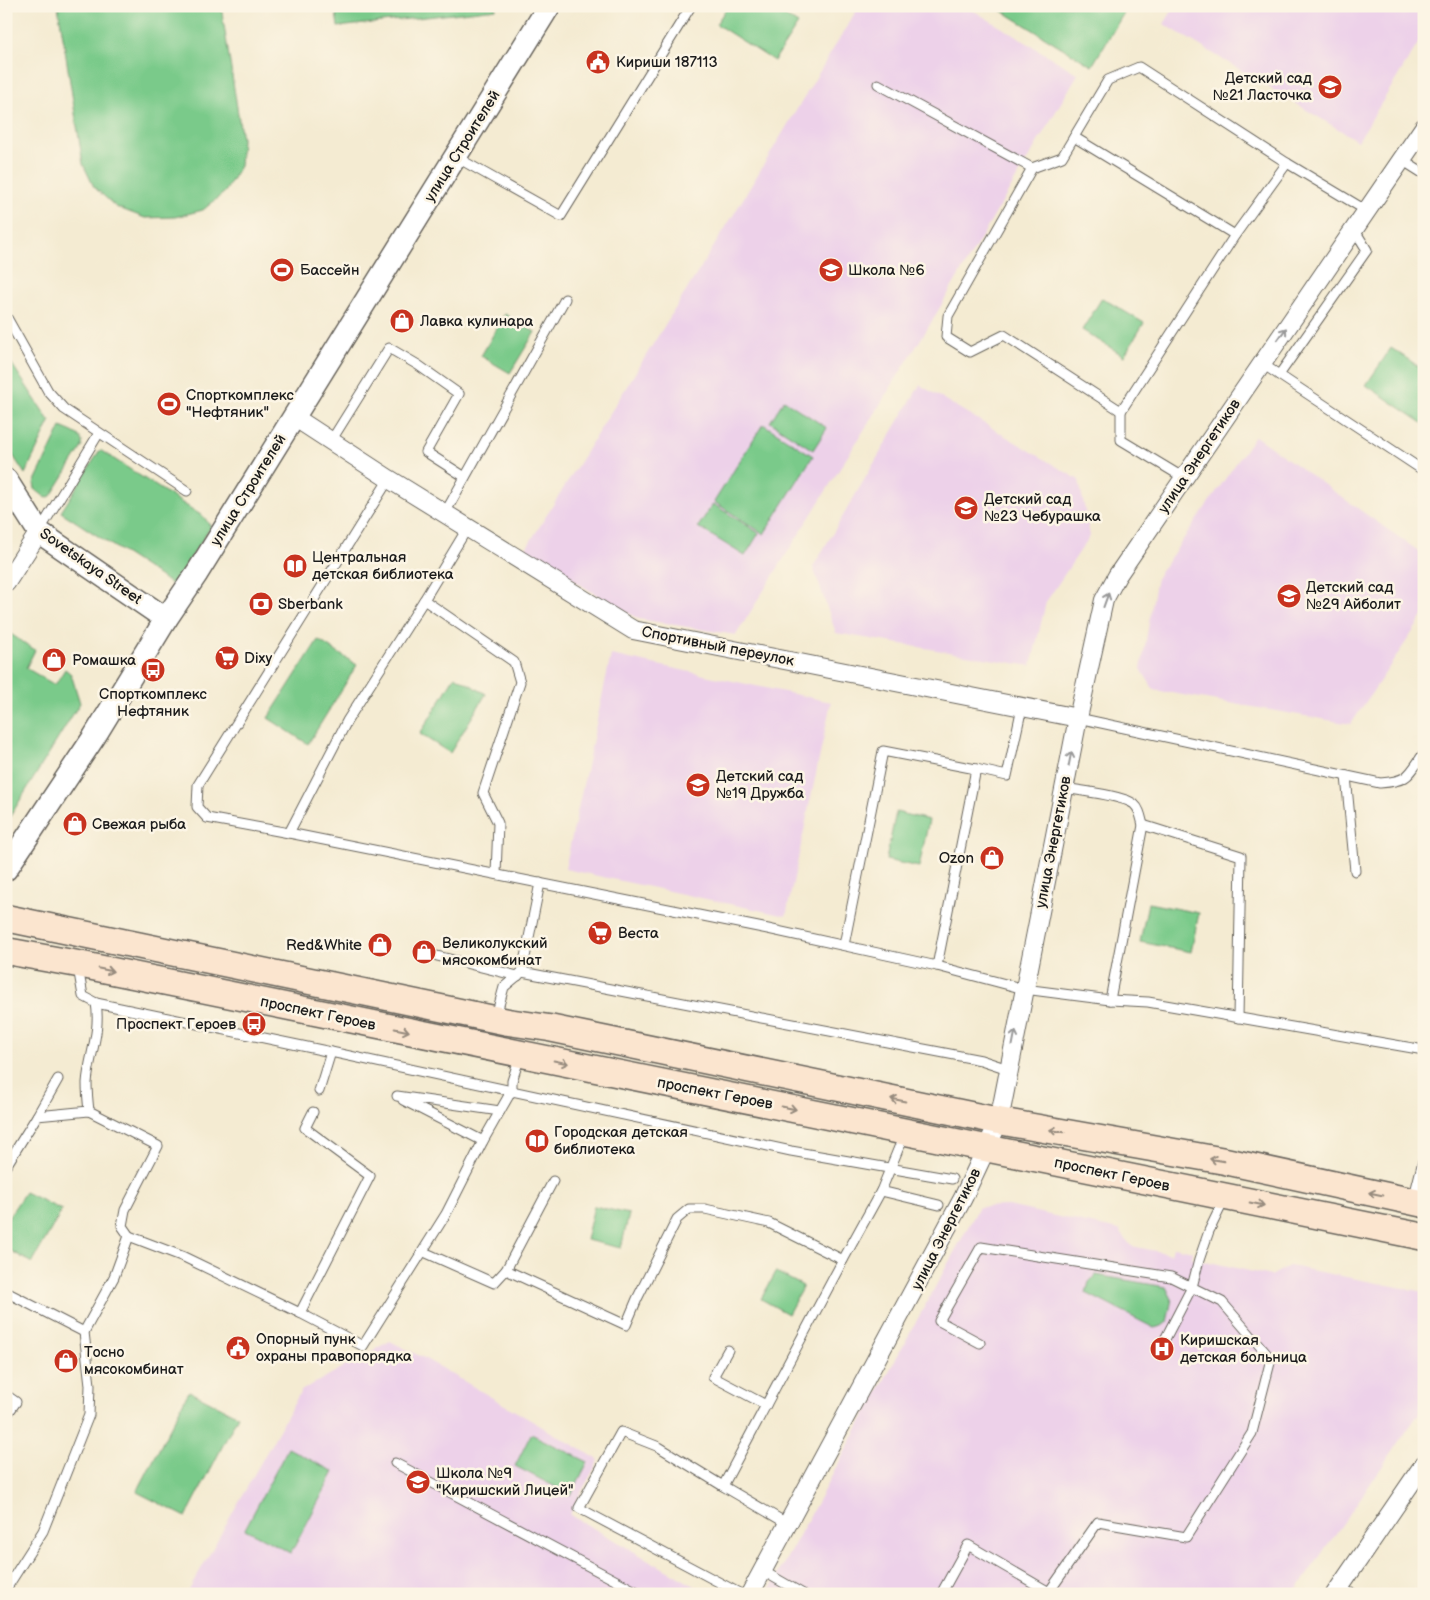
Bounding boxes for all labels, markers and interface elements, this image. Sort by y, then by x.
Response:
public building icon: Кириши 187113 [585,49,611,75]
place label: Кириши 187113 [616,53,718,72]
place label: Детский сад №21 Ласточка [1213,69,1312,105]
school or university icon: Детский сад №21 Ласточка [1317,74,1343,100]
street label: улица Строителей [420,87,504,206]
sports icon: Бассейн [269,257,295,283]
school or university icon: Школа №6 [818,257,844,283]
place label: Бассейн [300,261,359,280]
place label: Школа №6 [848,261,925,280]
shop icon: Лавка кулинара [389,308,415,334]
place label: Лавка кулинара [419,312,533,331]
one-way arrow [1277,327,1287,341]
place label: Спорткомплекс "Нефтяник" [186,386,295,422]
sports icon: Спорткомплекс "Нефтяник" [156,391,182,417]
street label: улица Энергетиков [1154,395,1245,517]
street label: улица Строителей [206,431,290,550]
place label: Детский сад №23 Чебурашка [984,490,1101,526]
school or university icon: Детский сад №23 Чебурашка [953,495,979,521]
street label: Sovetskaya Street [36,524,146,609]
place label: Центральная детская библиотека [312,548,454,584]
library icon: Центральная детская библиотека [282,553,308,579]
place label: Детский сад №29 Айболит [1306,578,1401,614]
school or university icon: Детский сад №29 Айболит [1276,583,1302,609]
bank icon: Sberbank [248,591,274,617]
one-way arrow [1101,593,1111,609]
place label: Sberbank [278,595,343,614]
street label: Спортивный переулок [640,622,796,671]
supermarket icon: Dixy [214,645,240,671]
shop icon: Ромашка [41,647,67,673]
place label: Dixy [244,649,273,668]
place label: Ромашка [72,651,136,670]
bus stop icon: Спорткомплекс Нефтяник [140,657,166,683]
place label: Спорткомплекс Нефтяник [99,685,208,721]
one-way arrow [1065,751,1075,767]
place label: Детский сад №19 Дружба [716,767,804,803]
school or university icon: Детский сад №19 Дружба [685,772,711,798]
street label: улица Энергетиков [1031,774,1076,910]
shop icon: Свежая рыба [62,811,88,837]
place label: Свежая рыба [92,815,186,834]
shop icon: Ozon [979,845,1005,871]
place label: Ozon [939,849,974,868]
supermarket icon: Веста [587,920,613,946]
place label: Веста [618,924,659,943]
shop icon: Red&White [367,932,393,958]
place label: Великолукский мясокомбинат [442,934,548,970]
place label: Red&White [286,936,362,955]
shop icon: Великолукский мясокомбинат [411,939,437,965]
one-way arrow [97,965,113,975]
street label: проспект Героев [258,992,377,1035]
bus stop icon: Проспект Героев [241,1011,267,1037]
place label: Проспект Героев [116,1015,236,1034]
one-way arrow [394,1026,410,1036]
one-way arrow [1010,1031,1019,1047]
one-way arrow [553,1058,569,1067]
street label: проспект Героев [655,1073,775,1114]
one-way arrow [890,1094,906,1104]
one-way arrow [781,1104,797,1113]
place label: Городская детская библиотека [554,1123,688,1159]
one-way arrow [1050,1125,1066,1135]
library icon: Городская детская библиотека [524,1128,550,1154]
street label: проспект Героев [1052,1153,1171,1196]
one-way arrow [1210,1154,1226,1164]
street label: улица Энергетиков [908,1165,985,1293]
one-way arrow [1369,1189,1385,1198]
one-way arrow [1249,1199,1265,1209]
place label: Опорный пунк охраны правопорядка [256,1330,412,1366]
place label: Киришская детская больница [1180,1331,1307,1367]
public building icon: Опорный пунк охраны правопорядка [225,1335,251,1361]
hospital icon: Киришская детская больница [1149,1336,1175,1362]
place label: Тосно мясокомбинат [84,1343,184,1379]
shop icon: Тосно мясокомбинат [53,1348,79,1374]
place label: Школа №9 "Киришский Лицей" [436,1464,574,1500]
school or university icon: Школа №9 "Киришский Лицей" [405,1469,431,1495]

